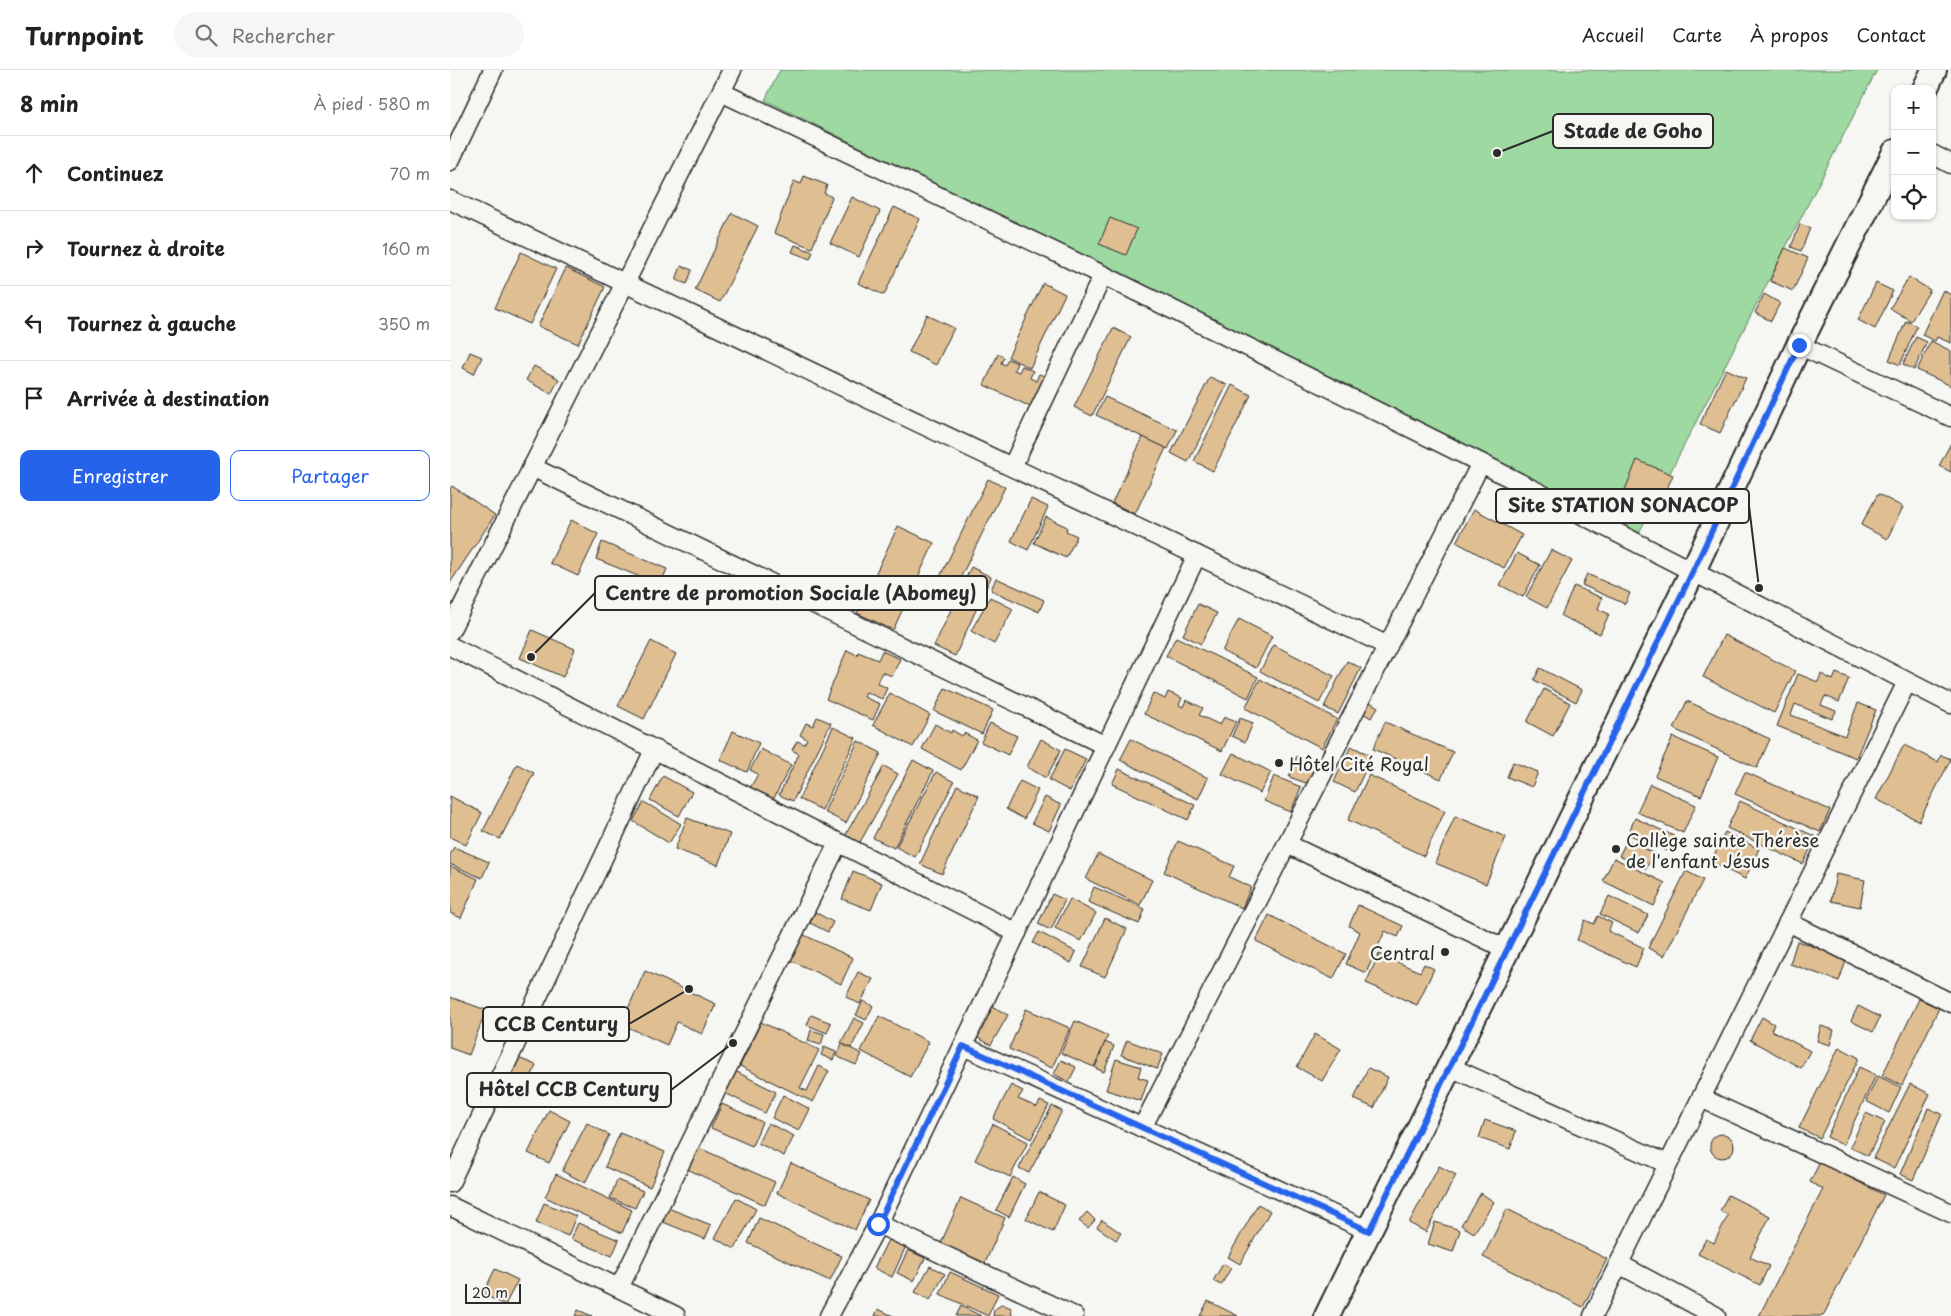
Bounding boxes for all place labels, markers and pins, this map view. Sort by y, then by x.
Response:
callout: Stade de Goho [1553,114,1713,148]
callout: Site STATION SONACOP [1496,489,1749,523]
callout: Centre de promotion Sociale (Abomey) [595,576,987,610]
place label: Hôtel Cité Royal [1289,750,1429,777]
marker: Hôtel Cité Royal [1273,757,1285,769]
place label: Collège sainte Thérèse de l'enfant Jésus [1626,826,1820,874]
marker: Collège sainte Thérèse de l'enfant Jésus [1610,843,1622,855]
place label: Central [1370,939,1435,966]
marker: Central [1439,946,1451,958]
callout: CCB Century [483,1007,629,1041]
callout: Hôtel CCB Century [467,1073,671,1107]

